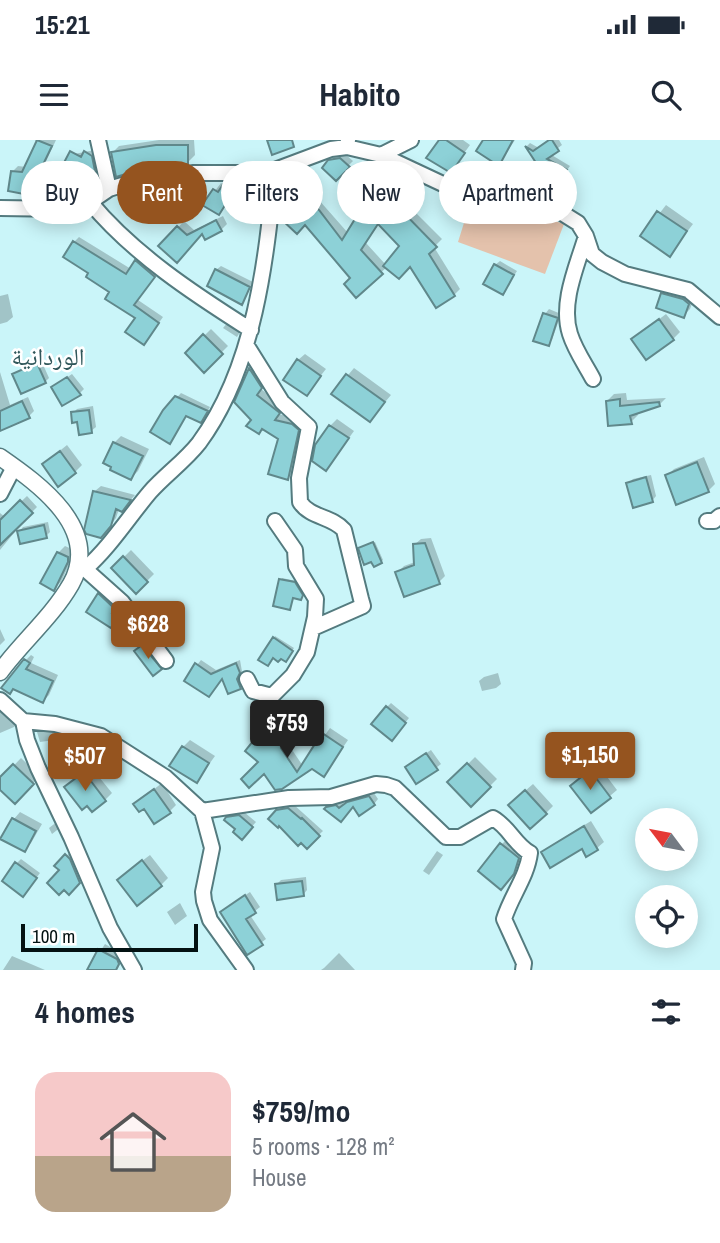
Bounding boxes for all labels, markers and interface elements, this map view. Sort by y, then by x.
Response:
text: 15:21 [35,7,90,42]
text: Habito [319,73,401,116]
icon: menu [35,76,73,114]
icon: search [647,76,685,114]
chip: Buy [21,161,103,224]
chip: Rent [117,161,207,224]
chip: Filters [221,161,323,224]
chip: New [337,161,425,224]
chip: Apartment [439,161,577,224]
district label: الوردانية [11,340,85,372]
pin: $628 [107,602,189,661]
text: $628 [127,608,169,639]
pin: $759 [246,700,328,760]
text: $759 [266,707,308,738]
pin: $1,150 [533,732,647,792]
pin: $507 [44,734,126,793]
text: $1,150 [561,739,619,770]
text: $507 [64,740,106,771]
north arrow [635,808,698,872]
map controls [635,808,698,948]
button: locate [635,885,698,948]
scale bar [21,921,198,953]
text: 100 m [32,923,75,949]
text: 4 homes [35,992,135,1032]
icon: filters [647,993,685,1031]
text: $759/mo [252,1091,350,1131]
icon: home [91,1100,175,1184]
text: 5 rooms · 128 m² [252,1131,395,1162]
text: House [252,1162,307,1193]

